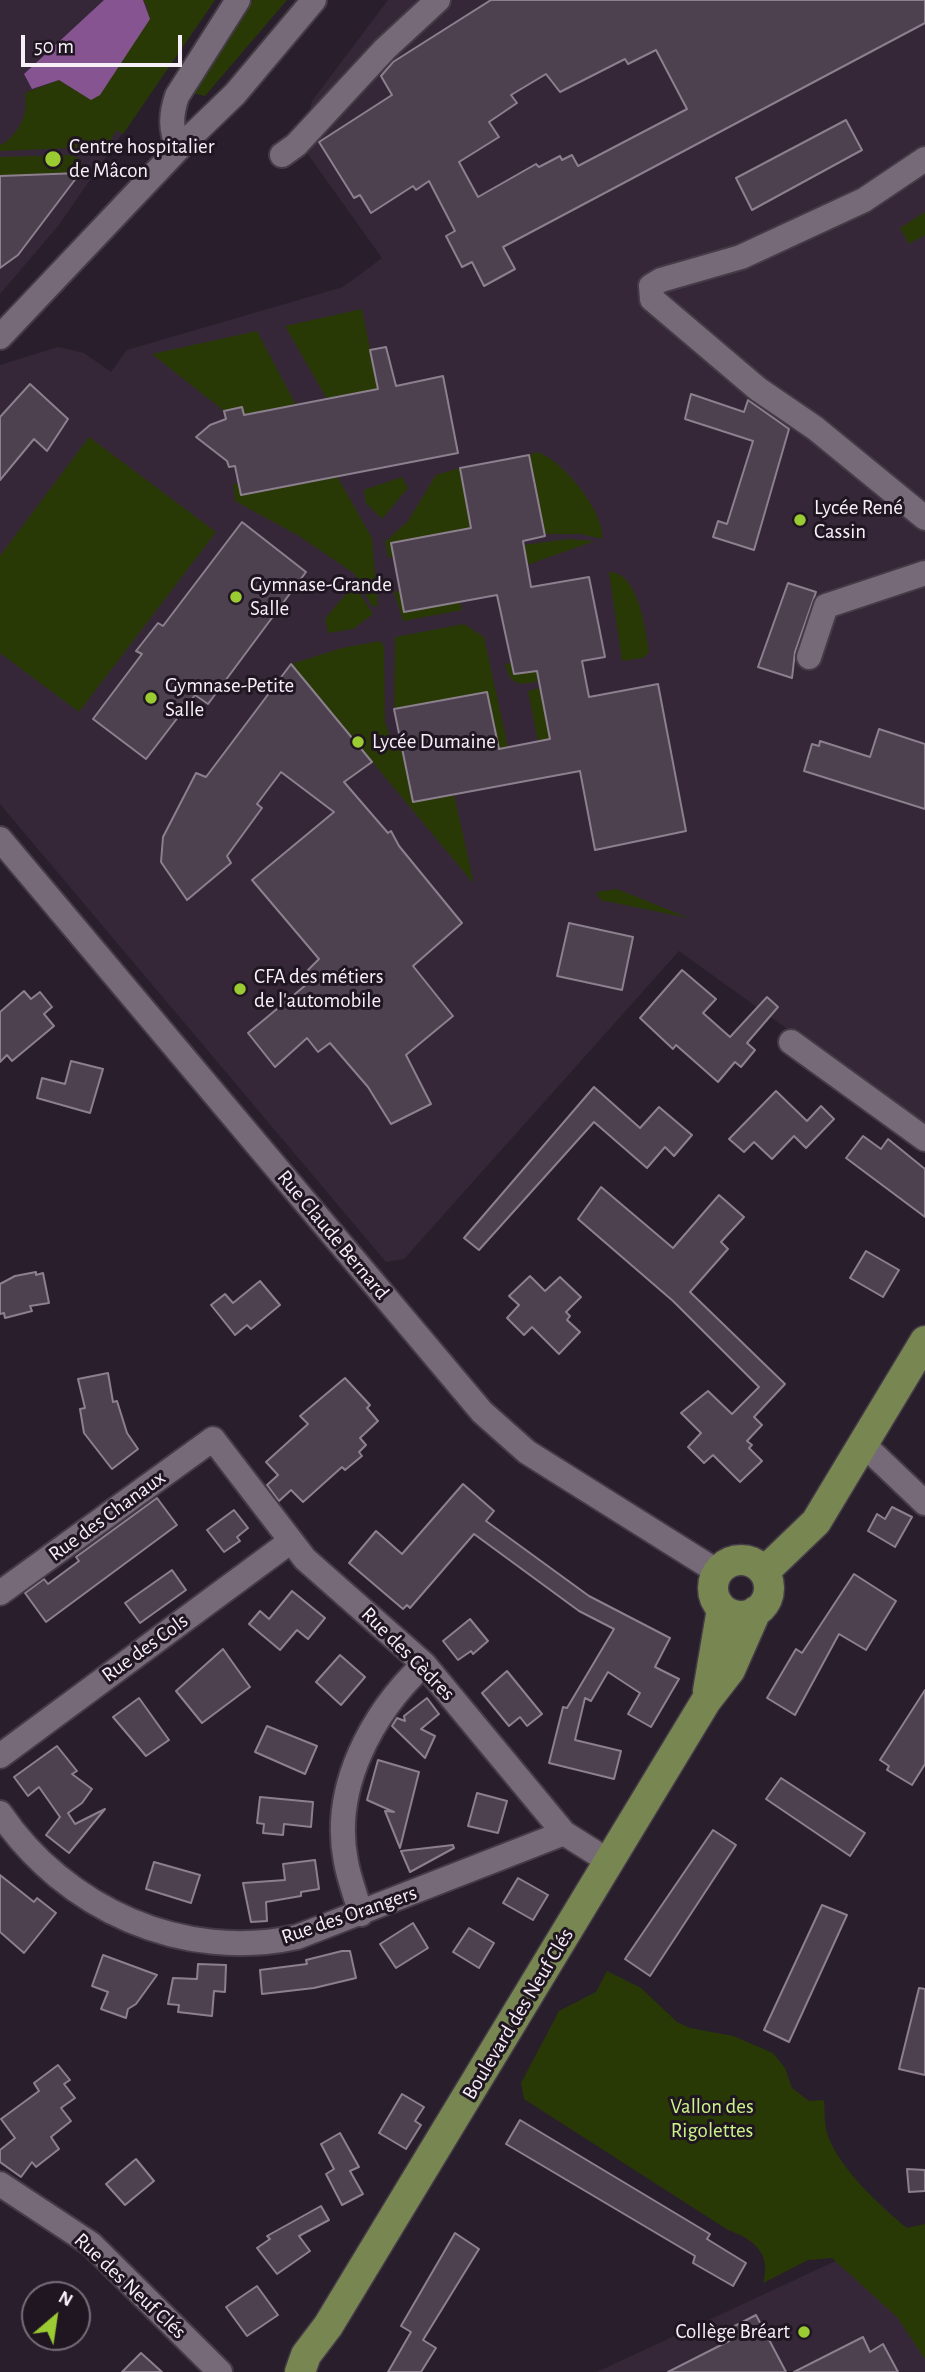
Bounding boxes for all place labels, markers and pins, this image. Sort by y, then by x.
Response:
place label: Centre hospitalier de Mâcon [69,134,215,184]
marker: Centre hospitalier de Mâcon [43,149,63,169]
place label: Lycée René Cassin [814,495,903,545]
marker: Lycée René Cassin [792,512,808,528]
place label: Gymnase-Grande Salle [250,572,392,622]
marker: Gymnase-Grande Salle [228,589,244,605]
place label: Gymnase-Petite Salle [165,673,294,723]
marker: Gymnase-Petite Salle [143,690,159,706]
place label: Lycée Dumaine [372,729,496,755]
marker: Lycée Dumaine [350,734,366,750]
place label: CFA des métiers de l'automobile [254,964,383,1014]
marker: CFA des métiers de l'automobile [232,981,248,997]
place label: Collège Bréart [675,2319,790,2345]
marker: Collège Bréart [796,2324,812,2340]

